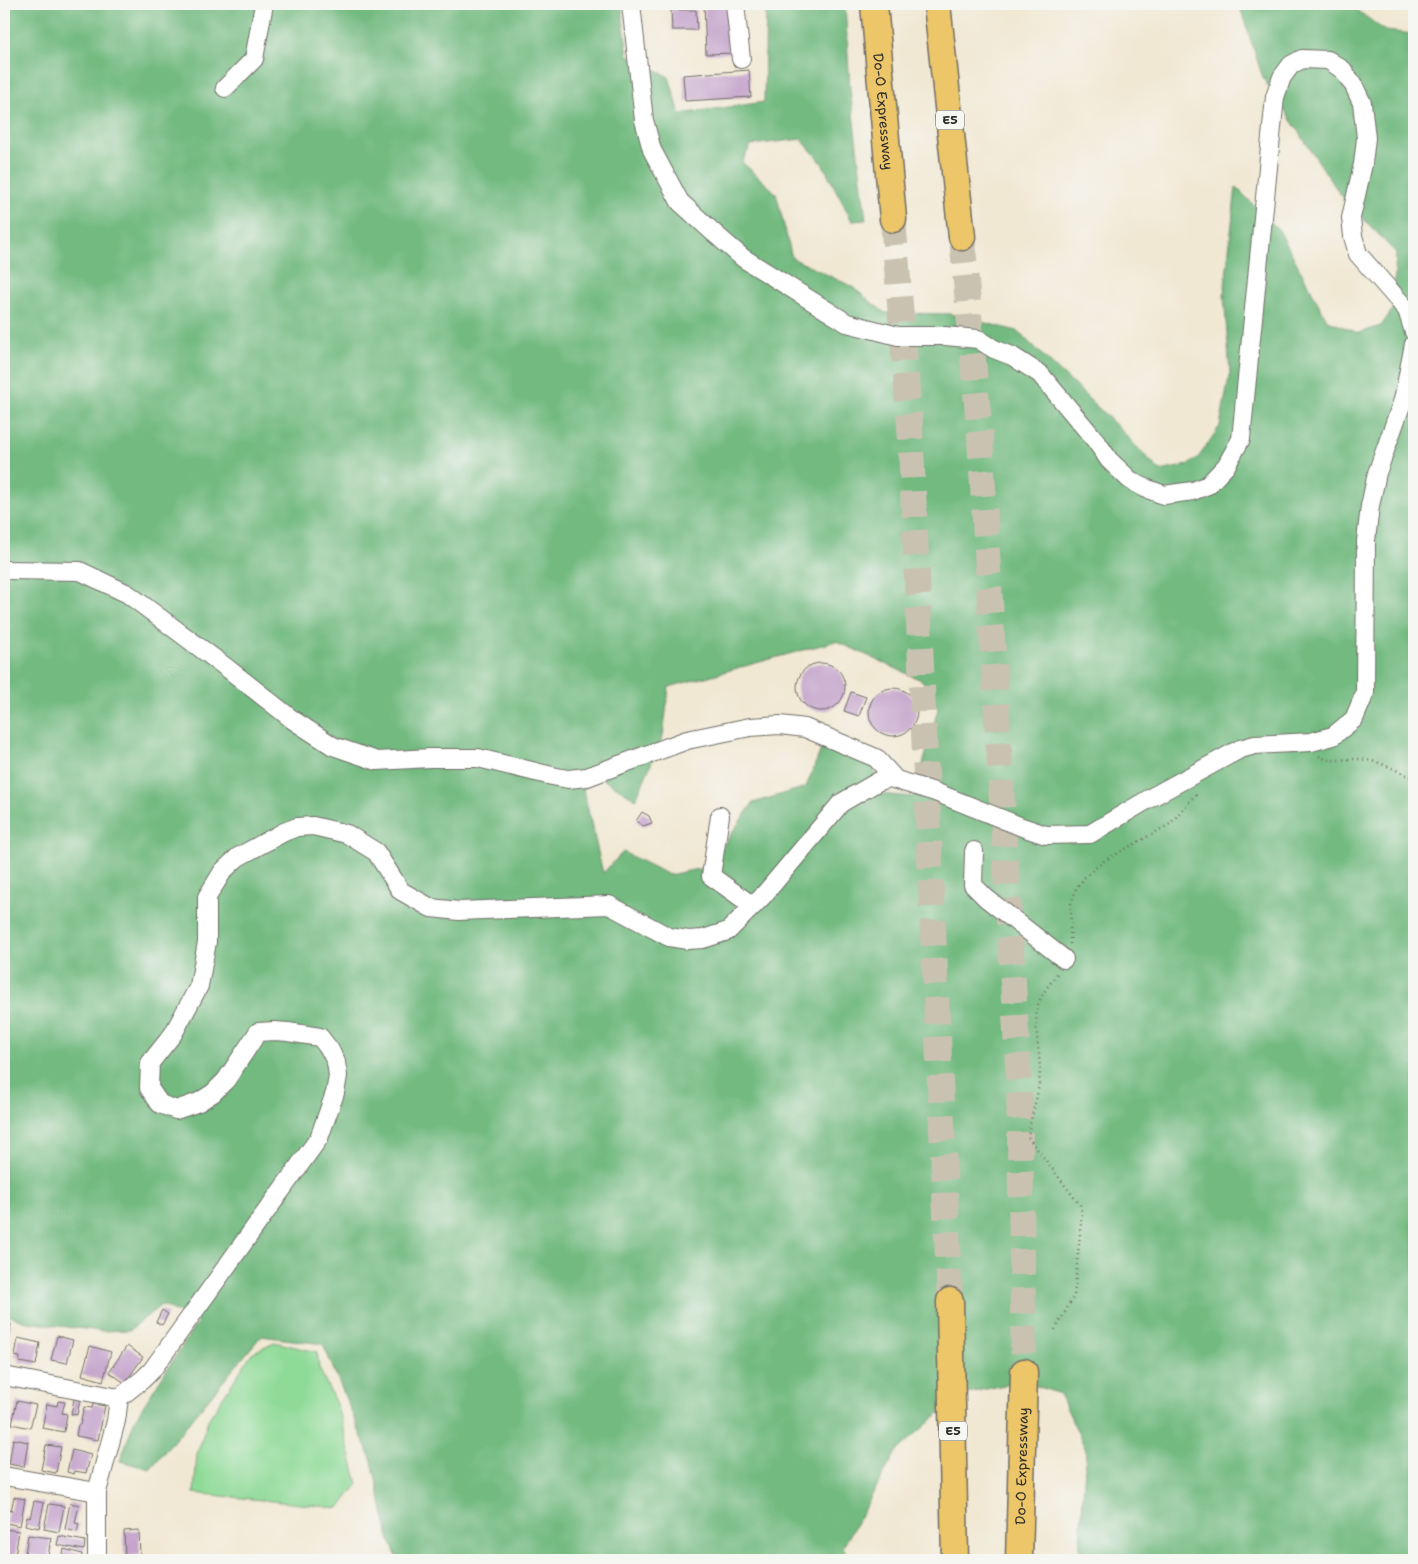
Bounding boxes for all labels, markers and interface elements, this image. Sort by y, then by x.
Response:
street label: Do-O Expressway [869,52,898,171]
road number: E5 [936,110,964,130]
street label: Do-O Expressway [1011,1407,1032,1525]
road number: E5 [939,1422,967,1440]

